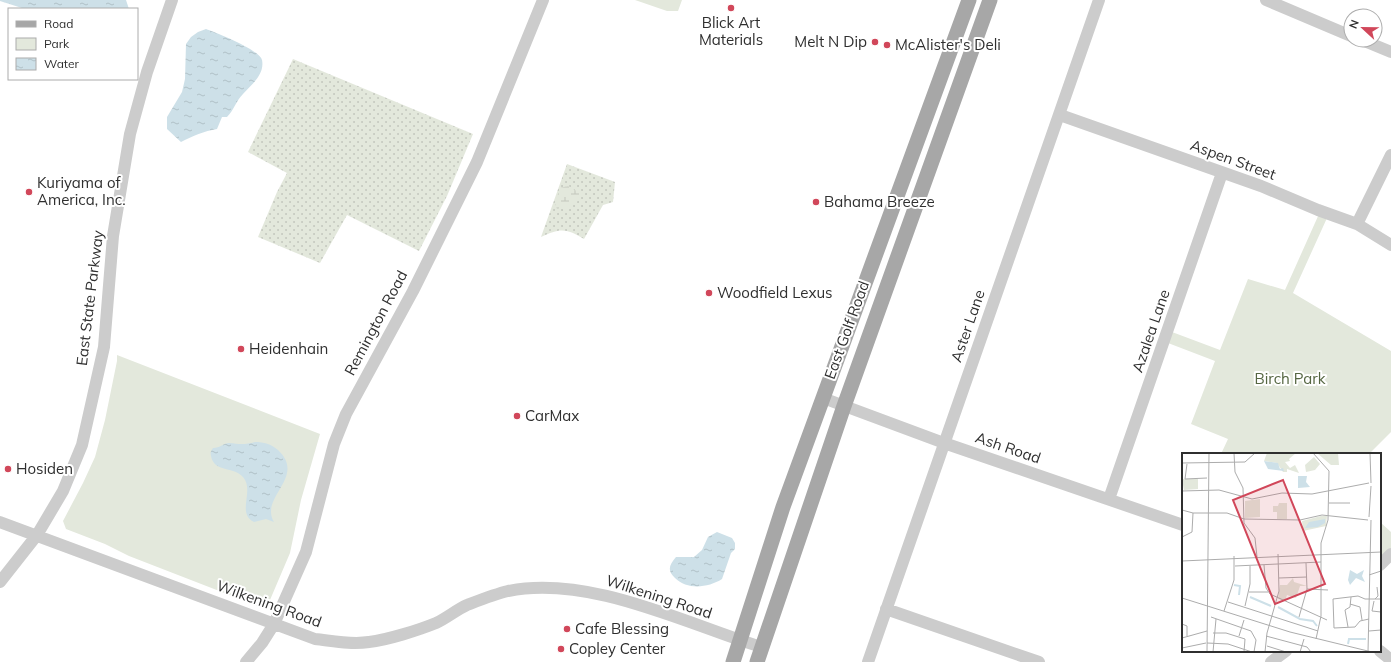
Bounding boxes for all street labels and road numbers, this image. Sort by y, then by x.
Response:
street label: Aspen Street [1188,135,1279,184]
street label: East State Parkway [72,229,107,367]
street label: Remington Road [340,267,411,379]
street label: East Golf Road [820,278,873,382]
street label: Aster Lane [946,287,989,364]
street label: Azalea Lane [1127,287,1174,375]
street label: Ash Road [973,427,1043,468]
street label: Wilkening Road [604,570,715,623]
street label: Wilkening Road [214,576,324,631]

